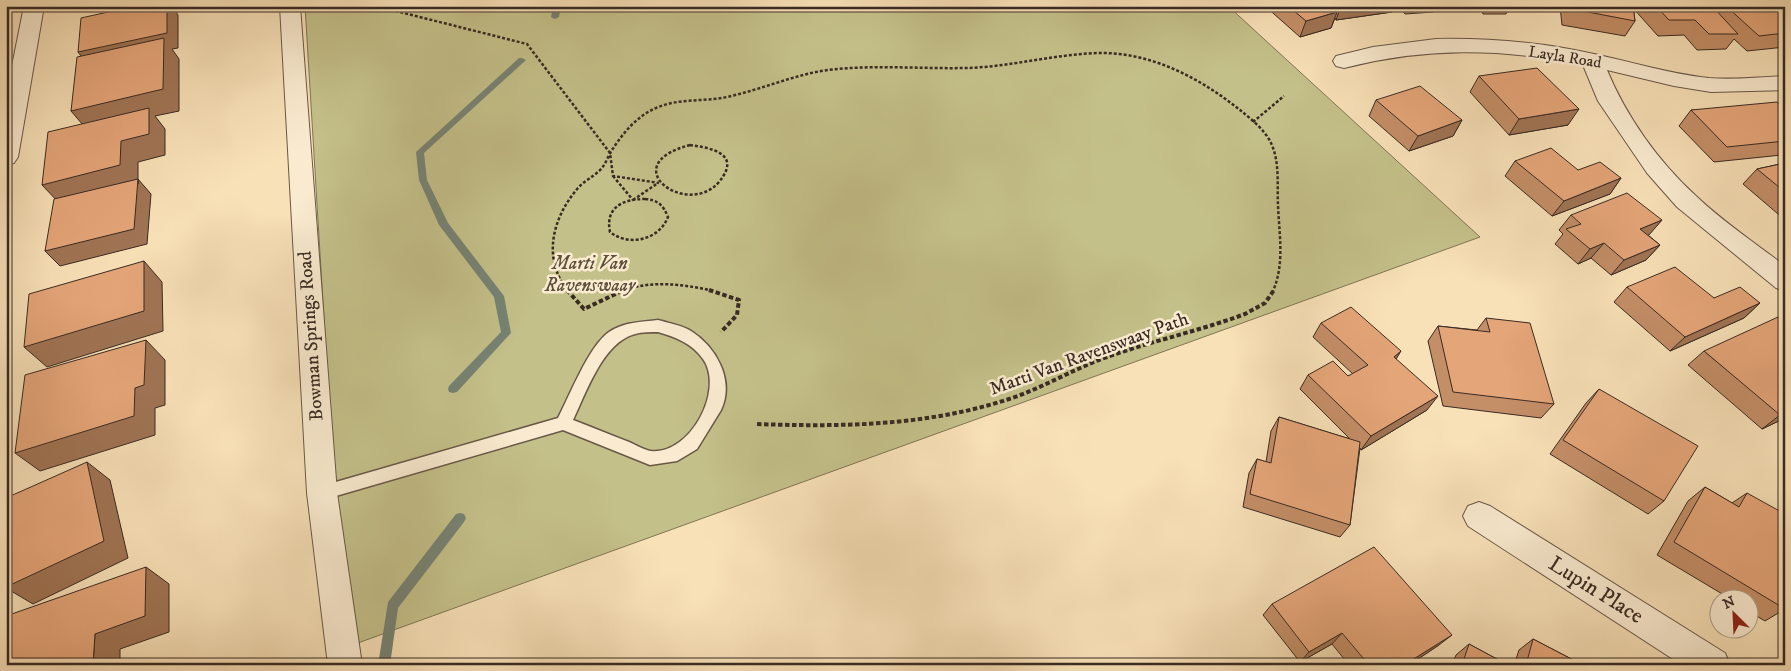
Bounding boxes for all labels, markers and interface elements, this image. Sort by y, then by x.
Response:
street label: Layla Road [1527,41,1603,73]
street label: Bowman Springs Road [294,250,328,422]
park label: Marti Van Ravenswaay [544,252,637,297]
street label: Marti Van Ravenswaay Path [986,307,1192,401]
street label: Lupin Place [1544,550,1648,630]
north arrow [1708,588,1758,638]
text: N [1720,592,1738,614]

